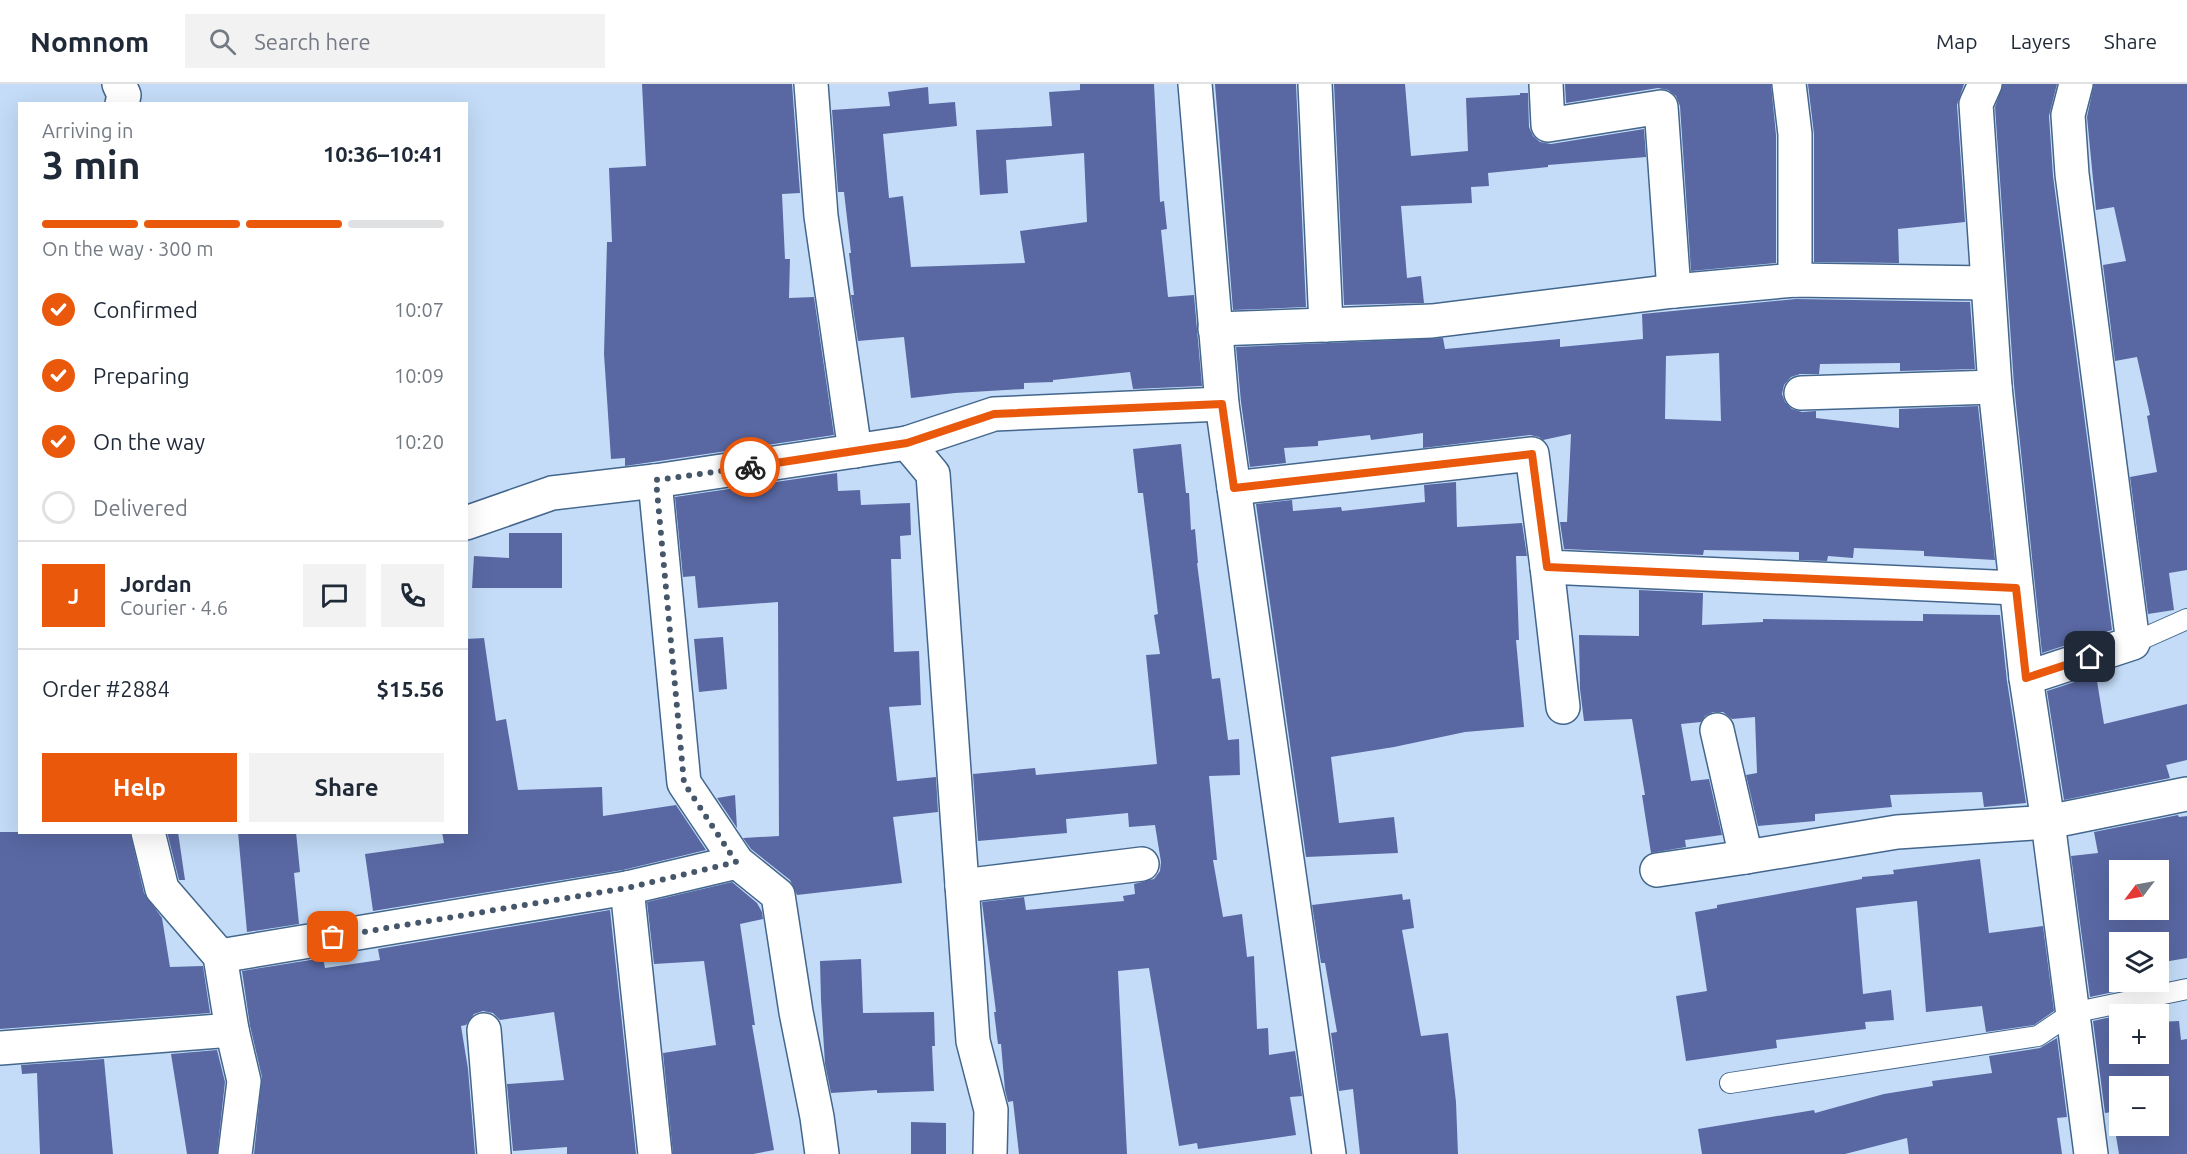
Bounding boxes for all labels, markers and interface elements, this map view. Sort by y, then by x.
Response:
search box [185,14,605,68]
icon: search [206,25,239,58]
text: Nomnom [30,26,149,57]
text: Search here [254,29,371,54]
text: Map [1936,29,1977,53]
text: Layers [2010,29,2071,53]
text: Share [2104,29,2157,53]
text: Arriving in [42,119,133,142]
text: 10:36–10:41 [323,141,444,166]
text: 3 min [42,143,141,186]
text: On the way · 300 m [42,237,214,260]
icon: check [42,293,75,326]
text: Confirmed [93,297,198,322]
text: 10:07 [394,298,444,321]
icon: check [42,359,75,392]
text: Preparing [93,363,190,388]
text: 10:09 [394,364,444,387]
icon: check [42,425,75,458]
text: On the way [93,429,205,454]
text: 10:20 [394,430,444,453]
courier [720,437,780,497]
icon: bike [734,451,767,484]
text: Delivered [93,495,188,520]
button: chat [303,564,366,627]
button: phone [381,564,444,627]
text: Jordan [120,571,192,596]
text: J [68,583,79,608]
text: Courier · 4.6 [120,596,228,619]
pin [2064,631,2115,682]
icon: home [2073,640,2106,673]
text: Order #2884 [42,676,170,701]
text: $15.56 [377,676,444,701]
button: Help [42,753,237,822]
button: Share [249,753,444,822]
north arrow [2109,860,2169,920]
map controls [2109,860,2169,1136]
pin [307,911,358,962]
icon: bag [316,920,349,953]
button: layers [2109,932,2169,992]
button: + [2109,1004,2169,1064]
button: − [2109,1076,2169,1136]

